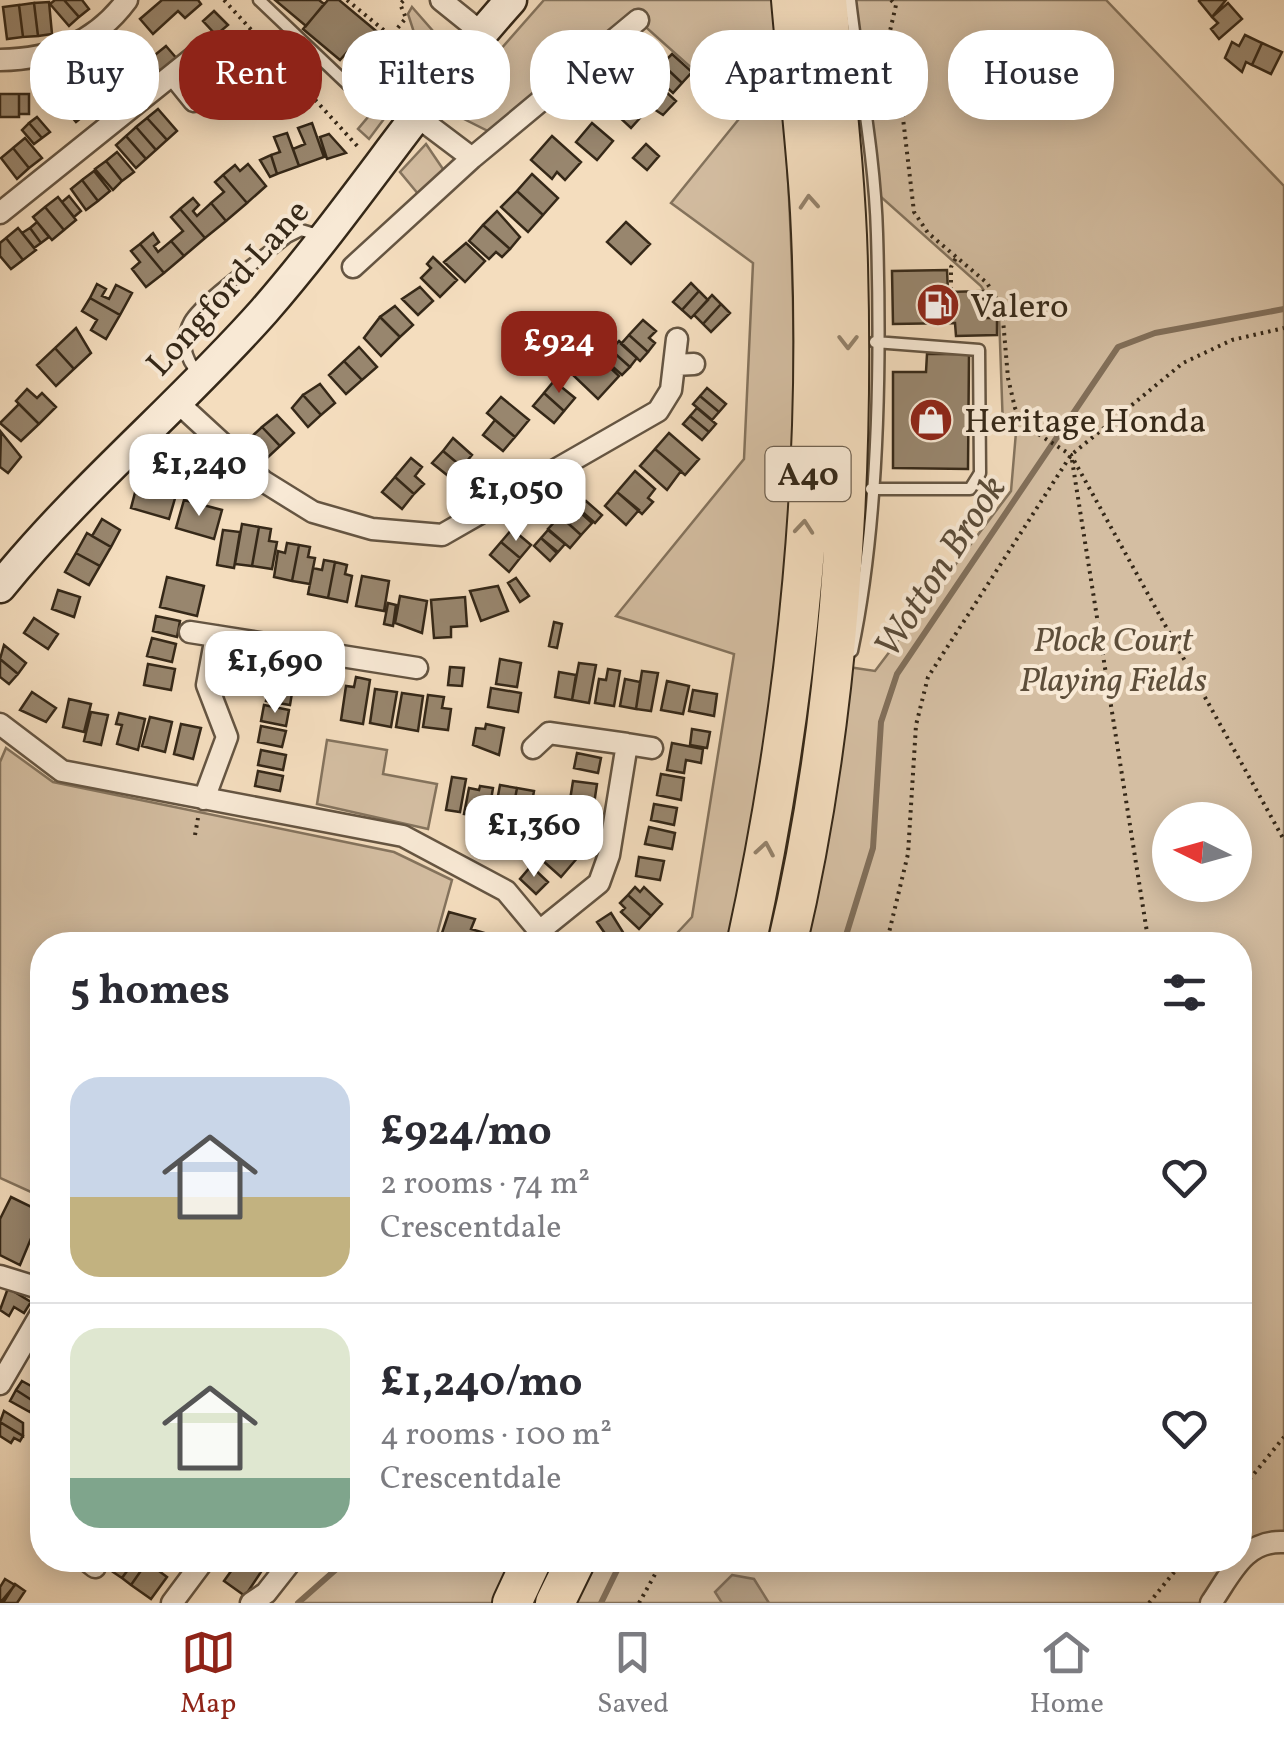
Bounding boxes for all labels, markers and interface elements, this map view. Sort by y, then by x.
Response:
chip: Buy [30,30,159,120]
chip: Rent [179,30,322,120]
chip: Filters [342,30,510,120]
chip: New [530,30,670,120]
chip: Apartment [690,30,928,120]
chip: House [948,30,1114,120]
street label: Longford Lane [137,190,322,388]
one-way arrow [798,194,820,210]
fuel station icon: Valero [915,282,961,328]
place label: Valero [970,284,1069,332]
pin: £924 [500,311,618,396]
text: £924 [523,321,595,365]
one-way arrow [837,334,859,350]
shop icon: Heritage Honda [908,397,954,443]
place label: Heritage Honda [964,399,1206,447]
pin: £1,240 [118,434,280,519]
text: £1,240 [151,444,247,488]
road number: A40 [766,447,850,501]
pin: £1,050 [435,459,597,544]
water label: Wotton Brook [863,466,1021,669]
text: £1,050 [469,469,563,513]
one-way arrow [792,519,814,535]
park label: Plock Court Playing Fields [1019,618,1207,706]
pin: £1,690 [194,631,356,716]
text: £1,690 [227,641,323,685]
pin: £1,360 [453,795,615,880]
north arrow [1152,802,1252,902]
map controls [1152,802,1252,902]
text: £1,360 [487,805,581,849]
one-way arrow [754,841,775,858]
text: 5 homes [70,963,230,1022]
icon: filters [1157,965,1212,1020]
text: £924/mo [380,1104,552,1163]
icon: home [150,1117,270,1237]
icon: heart [1157,1150,1212,1205]
text: 2 rooms · 74 m² [380,1163,590,1207]
text: Crescentdale [380,1207,561,1251]
text: £1,240/mo [380,1355,583,1414]
icon: home [150,1368,270,1488]
icon: heart [1157,1401,1212,1456]
text: 4 rooms · 100 m² [380,1414,612,1458]
text: Crescentdale [380,1458,561,1502]
tab: Map [180,1625,236,1724]
tab: Saved [597,1625,669,1724]
tab: Home [1030,1625,1104,1724]

